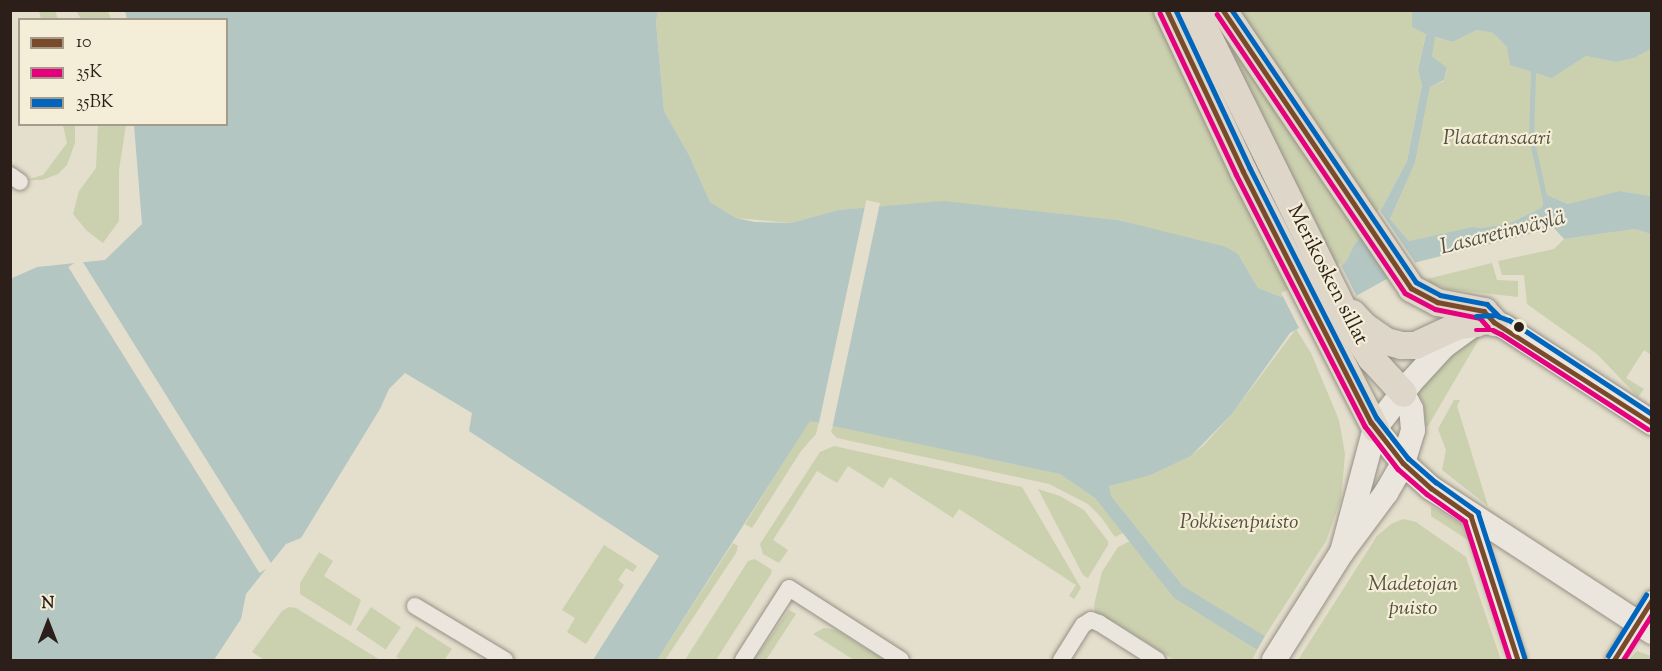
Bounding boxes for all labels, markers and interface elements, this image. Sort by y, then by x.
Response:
legend [18,18,228,126]
text: 10 [76,30,91,56]
text: 35K [76,60,102,86]
text: 35BK [76,90,114,116]
park label: Plaatansaari [1443,126,1551,152]
street label: Merikosken sillat [1281,201,1373,349]
water label: Lasaretinväylä [1438,206,1568,262]
unlabelled marker [1513,321,1525,333]
park label: Pokkisenpuisto [1180,510,1298,536]
park label: Madetojan puisto [1368,572,1458,622]
north arrow [18,593,78,653]
text: N [42,593,54,616]

